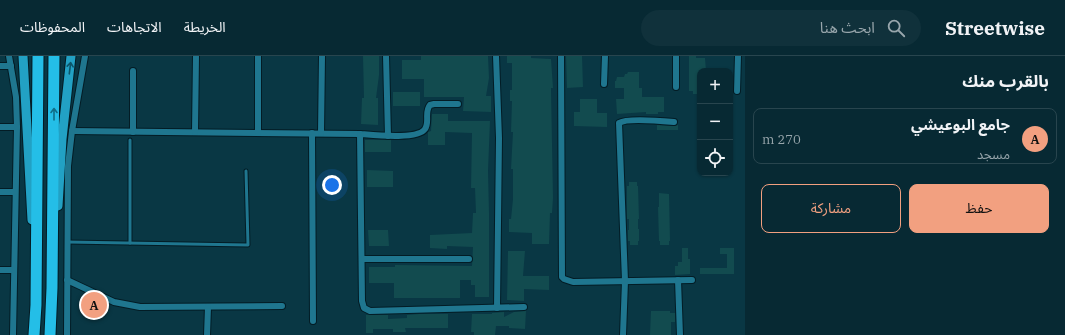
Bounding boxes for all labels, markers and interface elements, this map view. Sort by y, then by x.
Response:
search box [641,10,921,46]
text: Streetwise [945,16,1045,40]
icon: search [885,17,907,39]
text: المحفوظات [20,18,85,36]
text: الاتجاهات [107,18,162,36]
text: الخريطة [184,18,226,36]
text: ابحث هنا [820,18,875,37]
one-way arrow [66,61,74,74]
map controls [697,68,733,176]
button: + [697,68,733,104]
text: بالقرب منك [962,70,1049,92]
button: − [697,104,733,140]
one-way arrow [50,108,58,121]
text: جامع البوعيشي [911,115,1010,134]
text: 270 m [762,131,801,148]
text: A [1030,131,1040,148]
button: locate [697,140,733,176]
text: مسجد [977,146,1010,163]
your location [322,175,342,195]
button: مشاركة [761,184,901,233]
button: حفظ [909,184,1049,233]
pin: A [81,290,107,320]

